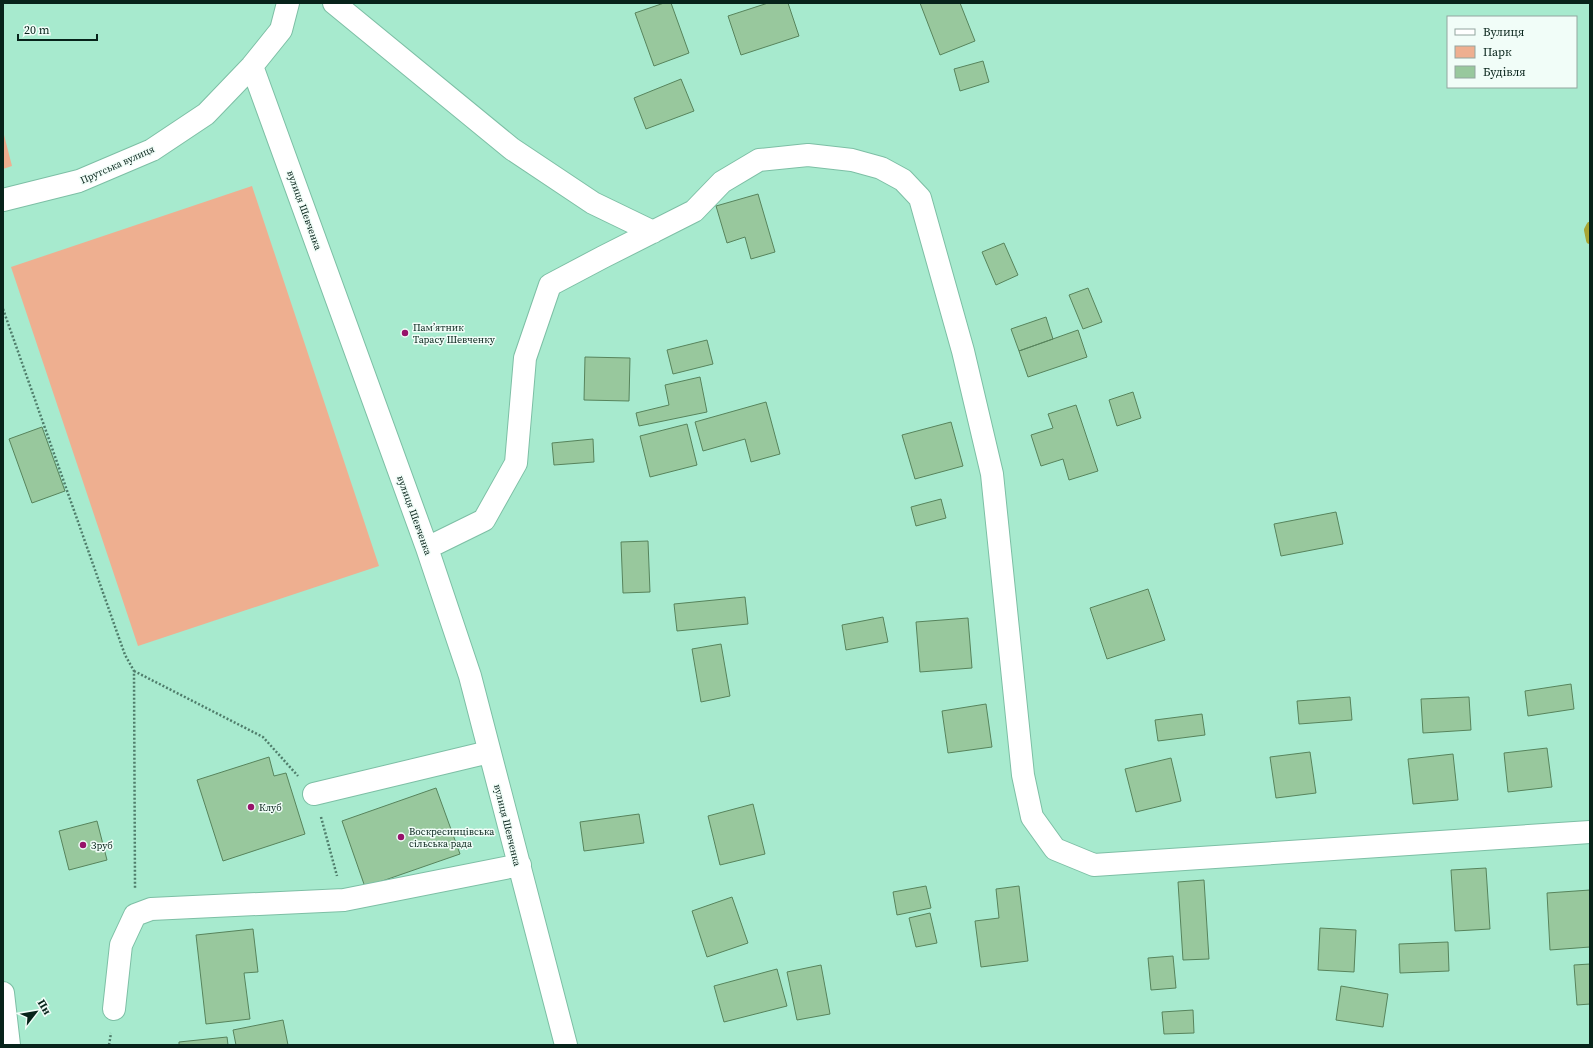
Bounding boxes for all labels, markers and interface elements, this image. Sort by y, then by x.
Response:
scale bar [18,16,97,42]
legend [1447,16,1577,88]
text: 20 m [24,22,50,38]
text: Вулиця [1483,24,1524,40]
text: Парк [1483,44,1512,60]
text: Будівля [1483,64,1526,80]
street label: Прутська вулиця [78,142,156,187]
street label: вулиця Шевченка [284,169,325,253]
place label: Пам’ятник Тарасу Шевченку [413,321,496,346]
marker: Пам’ятник Тарасу Шевченку [400,328,410,338]
street label: вулиця Шевченка [394,474,435,558]
street label: вулиця Шевченка [491,783,524,868]
place label: Клуб [259,801,282,814]
marker: Клуб [246,802,256,812]
place label: Воскресинцівська сільська рада [409,825,495,850]
marker: Воскресинцівська сільська рада [396,832,406,842]
place label: Зруб [91,839,113,852]
marker: Зруб [78,840,88,850]
north arrow [16,992,56,1032]
text: Пн [34,997,55,1018]

